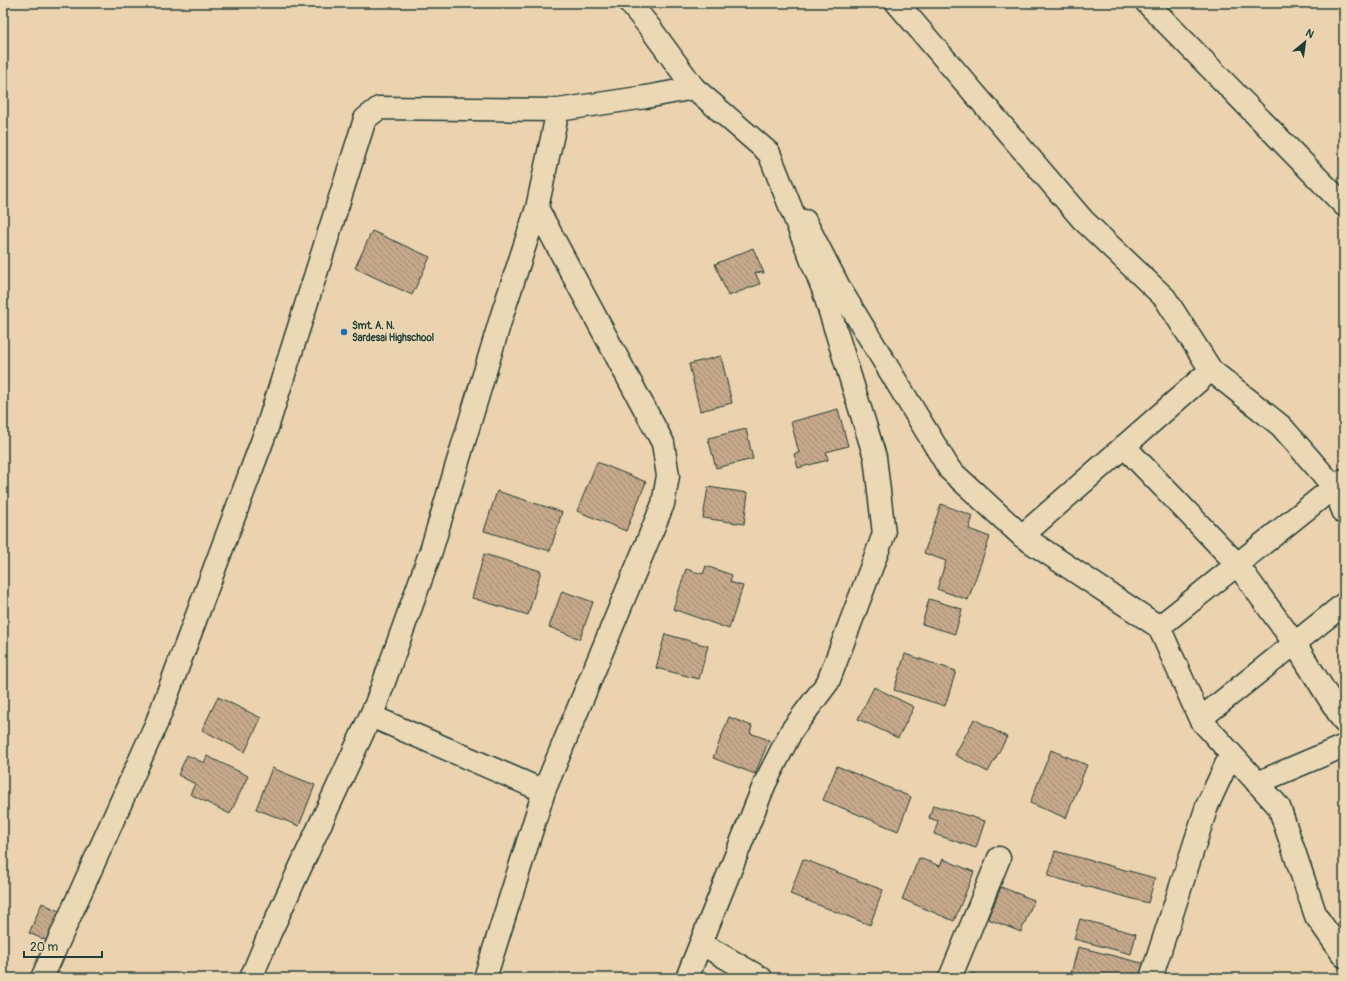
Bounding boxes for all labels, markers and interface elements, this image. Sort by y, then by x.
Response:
north arrow [1285,22,1325,62]
text: N [1303,26,1317,41]
place label: Smt. A. N. Sardesai Highschool [352,320,434,344]
marker: Smt. A. N. Sardesai Highschool [339,327,349,337]
scale bar [24,933,102,959]
text: 20 m [30,940,59,955]

